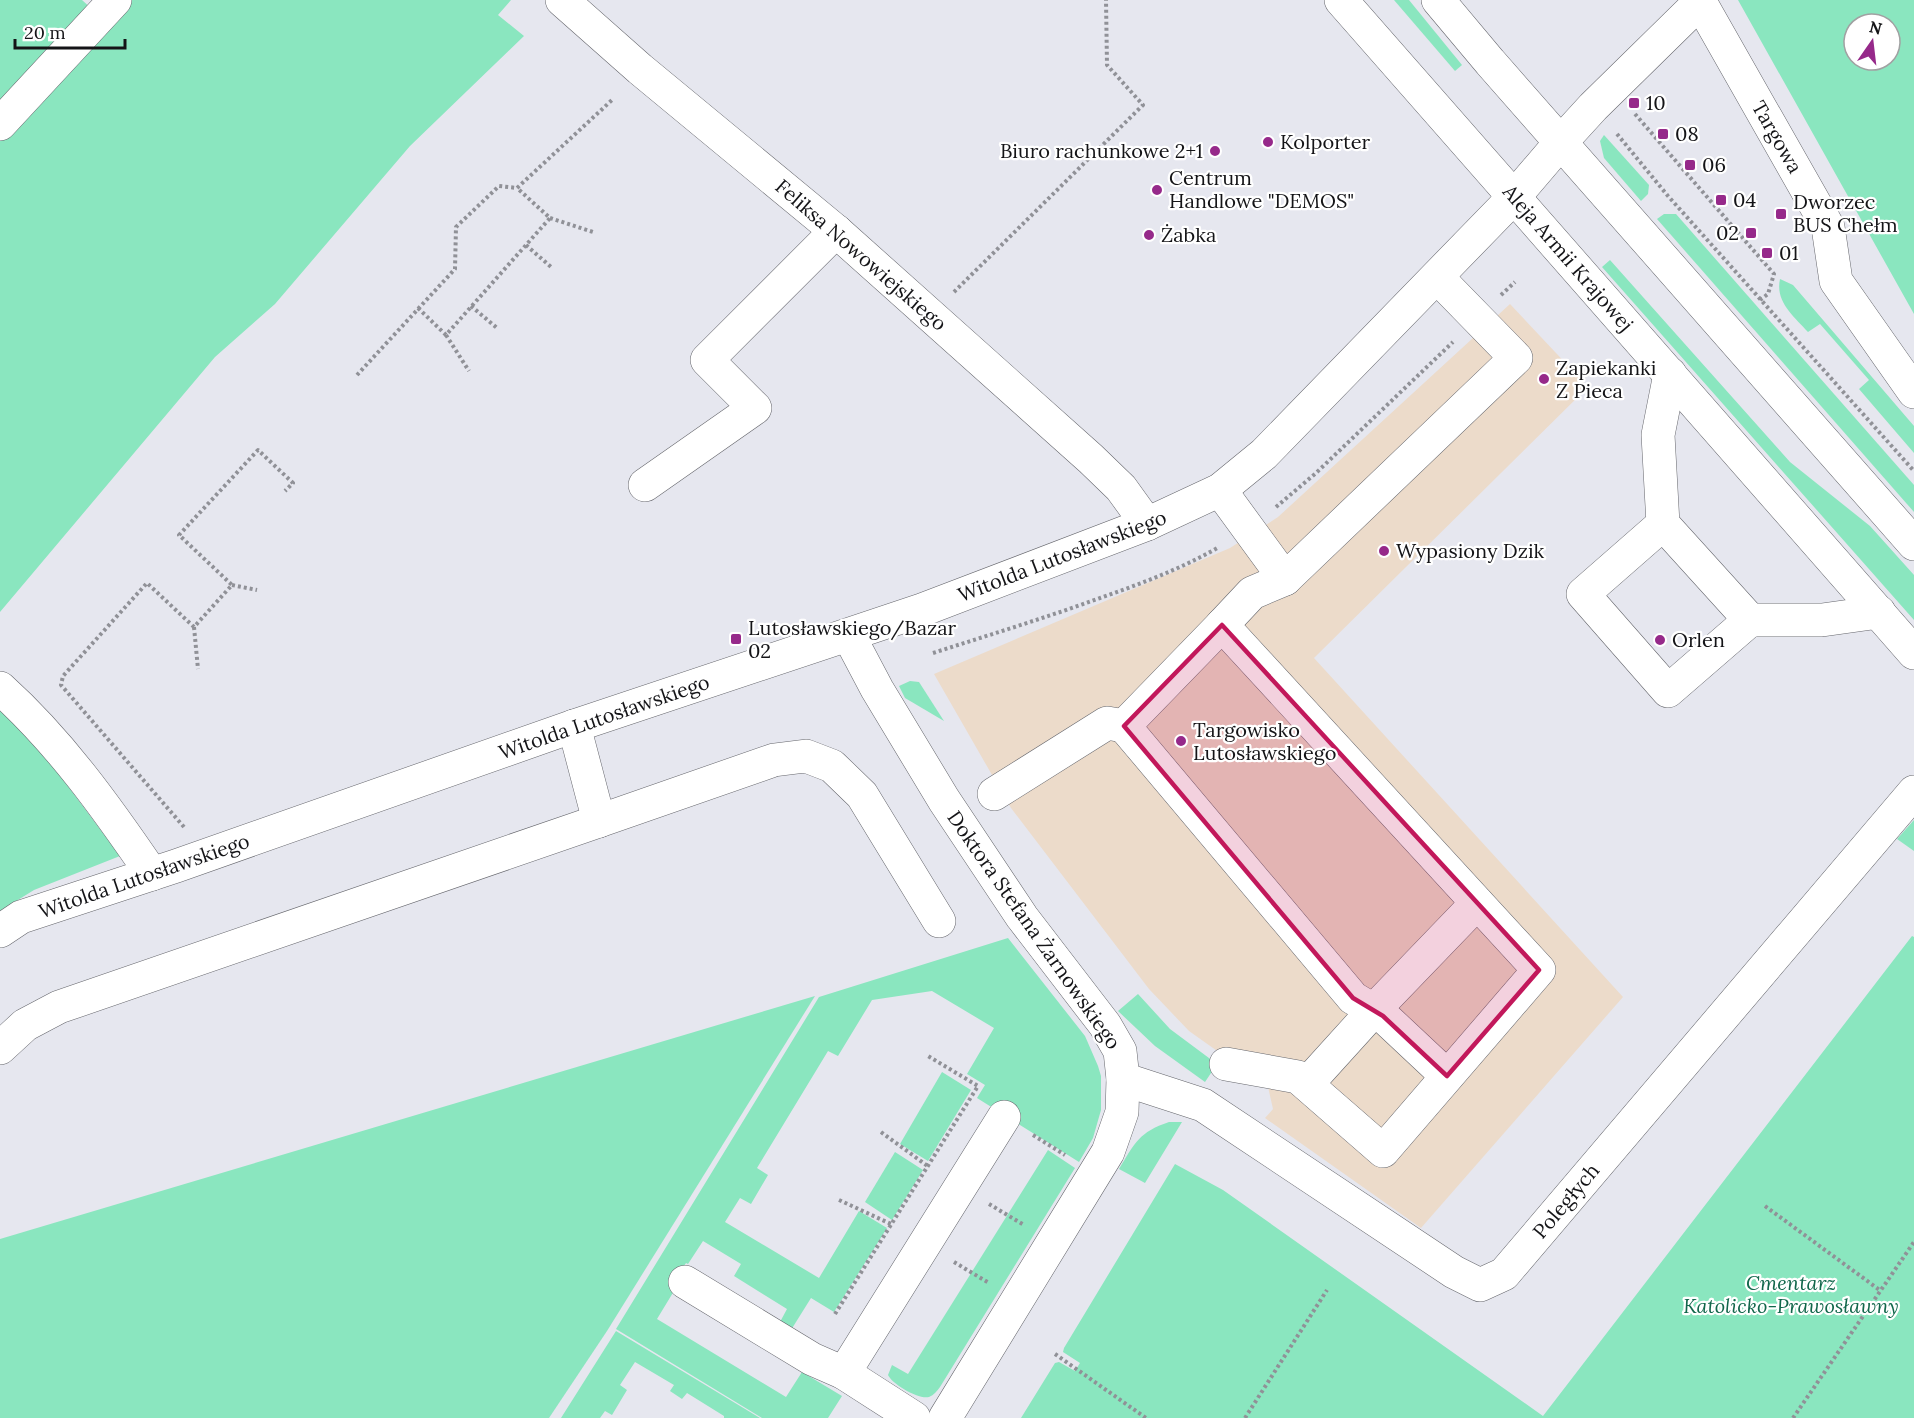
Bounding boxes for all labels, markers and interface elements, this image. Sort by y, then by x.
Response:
scale bar [15,12,124,50]
north arrow [1842,12,1902,72]
text: N [1867,16,1884,39]
text: 20 m [24,21,66,44]
place label: 10 [1646,90,1666,115]
marker: 10 [1627,96,1641,110]
street label: Targowa [1747,96,1808,178]
place label: 08 [1675,121,1699,146]
marker: 08 [1656,127,1670,141]
place label: Kolporter [1280,129,1371,154]
marker: Kolporter [1261,135,1275,149]
place label: Biuro rachunkowe 2+1 [1000,138,1203,163]
marker: Biuro rachunkowe 2+1 [1208,144,1222,158]
place label: 06 [1702,152,1726,177]
marker: 06 [1683,158,1697,172]
place label: Centrum Handlowe "DEMOS" [1169,165,1354,213]
street label: Feliksa Nowowiejskiego [771,173,952,336]
street label: Aleja Armii Krajowej [1497,178,1639,336]
marker: Centrum Handlowe "DEMOS" [1150,183,1164,197]
place label: 04 [1733,187,1756,212]
place label: Dworzec BUS Chełm [1793,189,1898,237]
marker: 04 [1714,193,1728,207]
marker: Dworzec BUS Chełm [1774,207,1788,221]
place label: 02 [1716,220,1739,245]
place label: Żabka [1161,222,1216,247]
marker: 02 [1744,226,1758,240]
marker: Żabka [1142,228,1156,242]
place label: 01 [1779,240,1799,265]
marker: 01 [1760,246,1774,260]
place label: Zapiekanki Z Pieca [1556,355,1656,403]
marker: Zapiekanki Z Pieca [1537,372,1551,386]
street label: Witolda Lutosławskiego [954,504,1170,607]
place label: Wypasiony Dzik [1396,538,1545,563]
marker: Wypasiony Dzik [1377,544,1391,558]
place label: Lutosławskiego/Bazar 02 [748,615,957,663]
place label: Orlen [1672,627,1725,652]
marker: Lutosławskiego/Bazar 02 [729,632,743,646]
marker: Orlen [1653,633,1667,647]
street label: Witolda Lutosławskiego [495,669,713,764]
place label: Targowisko Lutosławskiego [1193,717,1336,765]
marker: Targowisko Lutosławskiego [1174,734,1188,748]
street label: Doktora Stefana Żarnowskiego [942,806,1127,1054]
street label: Witolda Lutosławskiego [35,828,253,923]
street label: Poległych [1527,1158,1604,1243]
park label: Cmentarz Katolicko-Prawosławny [1683,1270,1899,1318]

